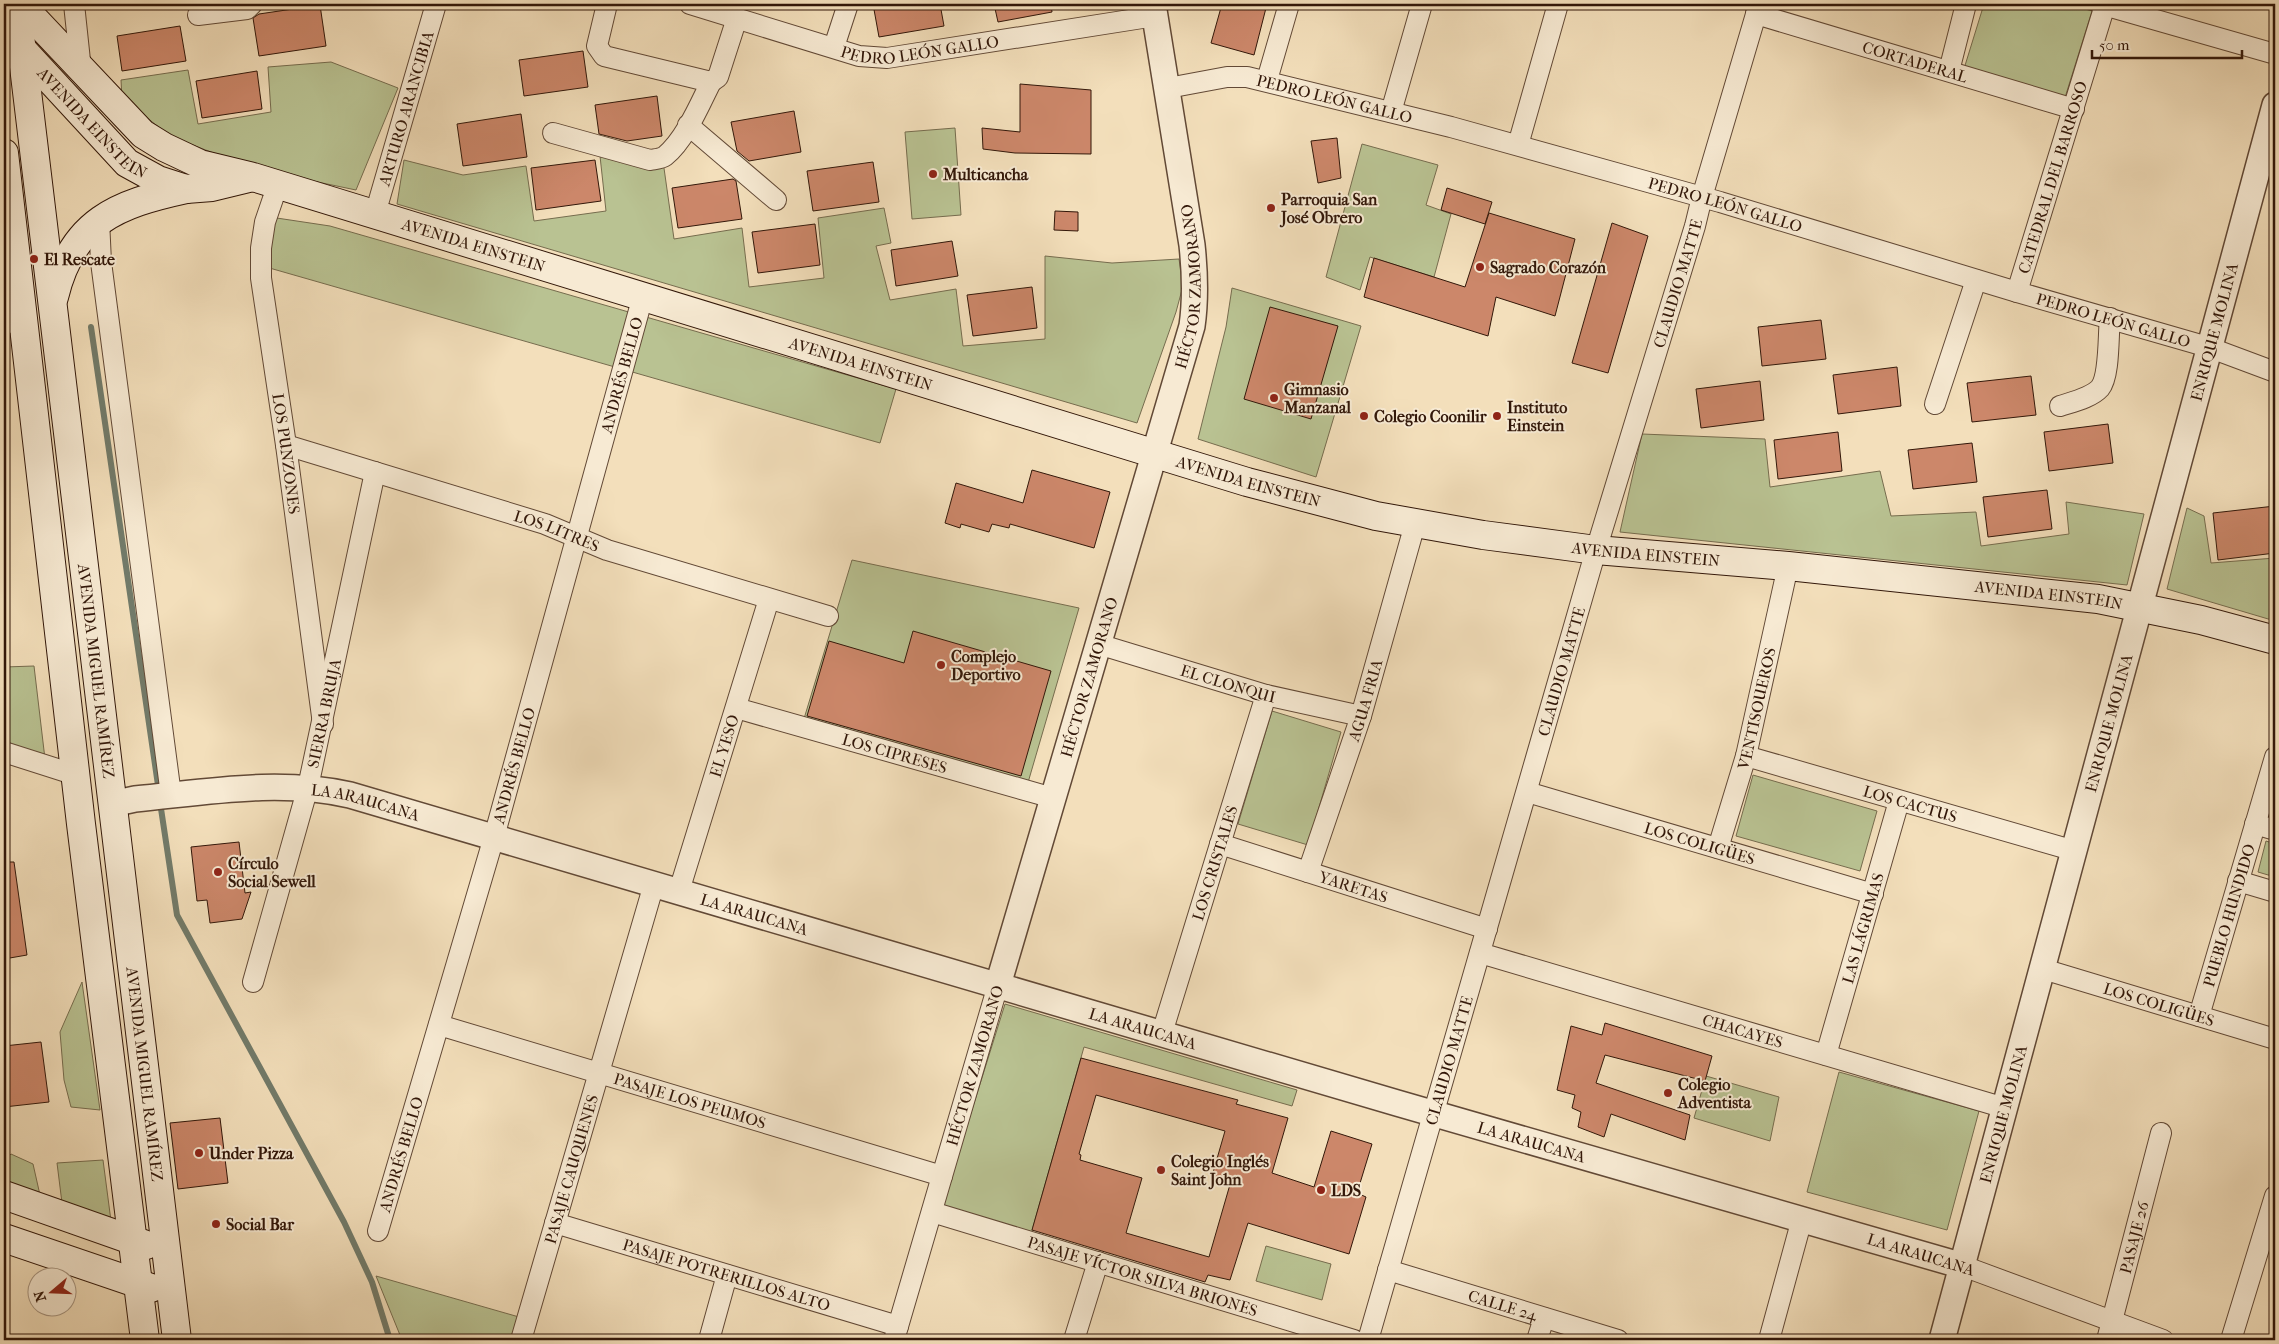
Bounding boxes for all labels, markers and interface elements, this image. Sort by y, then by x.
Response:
street label: ARTURO ARANCIBIA [374,28,438,189]
scale bar [2092,28,2242,60]
street label: PEDRO LEÓN GALLO [838,32,1000,69]
text: 50 m [2099,36,2130,54]
street label: CORTADERAL [1860,37,1970,87]
street label: AVENIDA EINSTEIN [33,63,150,182]
street label: PEDRO LEÓN GALLO [1254,71,1414,127]
street label: CATEDRAL DEL BARROSO [2014,79,2091,276]
place label: Multicancha [942,165,1029,184]
marker: Multicancha [927,168,939,180]
street label: PEDRO LEÓN GALLO [1646,173,1804,236]
place label: Parroquia San José Obrero [1279,190,1378,228]
marker: Parroquia San José Obrero [1265,202,1277,214]
street label: HÉCTOR ZAMORANO [1171,203,1205,371]
street label: AVENIDA EINSTEIN [399,214,548,276]
street label: CLAUDIO MATTE [1649,217,1706,350]
place label: El Rescate [44,250,115,269]
marker: El Rescate [28,253,40,265]
place label: Sagrado Corazón [1490,258,1607,278]
street label: ENRIQUE MOLINA [2187,260,2242,403]
marker: Sagrado Corazón [1474,261,1486,273]
street label: PEDRO LEÓN GALLO [2034,289,2193,351]
street label: ANDRÉS BELLO [596,315,647,436]
street label: AVENIDA EINSTEIN [786,333,935,395]
place label: Gimnasio Manzanal [1283,380,1351,417]
street label: LOS PUNZONES [268,392,304,515]
marker: Gimnasio Manzanal [1268,392,1280,404]
place label: Instituto Einstein [1507,398,1567,435]
place label: Colegio Coonilir [1374,407,1488,427]
marker: Colegio Coonilir [1358,410,1370,422]
marker: Instituto Einstein [1491,410,1503,422]
street label: AVENIDA EINSTEIN [1173,452,1322,511]
street label: LOS LITRES [512,506,602,556]
street label: AVENIDA EINSTEIN [1570,538,1721,570]
street label: AVENIDA MIGUEL RAMÍREZ [74,562,118,780]
street label: AVENIDA EINSTEIN [1973,577,2124,614]
street label: HÉCTOR ZAMORANO [1057,595,1122,760]
street label: CLAUDIO MATTE [1534,604,1589,738]
street label: VENTISOUEROS [1733,646,1780,773]
place label: Complejo Deportivo [951,647,1021,685]
street label: ENRIQUE MOLINA [2081,651,2137,794]
street label: SIERRA BRUJA [303,656,345,770]
street label: AGUA FRIA [1344,657,1387,745]
marker: Complejo Deportivo [935,659,947,671]
street label: EL CLONQUI [1178,661,1277,707]
street label: ANDRÉS BELLO [489,705,539,827]
street label: EL YESO [706,712,743,780]
street label: LOS CIPRESES [840,730,949,777]
street label: LA ARAUCANA [310,780,422,825]
street label: LOS CACTUS [1861,781,1959,827]
street label: LOS CRISTALES [1188,803,1241,923]
street label: LOS COLIGÜES [1642,818,1757,869]
street label: PUEBLO HUNDIDO [2199,842,2259,989]
place label: Círculo Social Sewell [228,854,316,891]
marker: Círculo Social Sewell [212,866,224,878]
street label: YARETAS [1315,867,1390,907]
street label: LAS LÁGRIMAS [1838,871,1888,986]
street label: LA ARAUCANA [698,890,811,939]
street label: AVENIDA MIGUEL RAMÍREZ [122,965,167,1183]
street label: LOS COLIGÜES [2101,979,2216,1030]
street label: HÉCTOR ZAMORANO [942,983,1007,1148]
street label: CLAUDIO MATTE [1422,993,1477,1127]
street label: LA ARAUCANA [1087,1004,1199,1054]
street label: CHACAYES [1700,1010,1785,1052]
street label: ENRIQUE MOLINA [1976,1042,2031,1185]
street label: PASAJE LOS PEUMOS [611,1069,768,1133]
place label: Colegio Adventista [1677,1075,1752,1112]
marker: Colegio Adventista [1662,1087,1674,1099]
street label: PASAJE CAUQUENES [541,1092,602,1246]
street label: ANDRÉS BELLO [375,1094,427,1215]
street label: LA ARAUCANA [1475,1118,1588,1167]
place label: Under Pizza [208,1144,294,1163]
marker: Under Pizza [193,1147,205,1159]
place label: Colegio Inglés Saint John [1171,1152,1269,1190]
marker: Colegio Inglés Saint John [1155,1164,1167,1176]
place label: LDS [1331,1181,1361,1200]
marker: LDS [1315,1184,1327,1196]
street label: PASAJE 26 [2116,1199,2153,1276]
place label: Social Bar [226,1215,295,1234]
marker: Social Bar [210,1218,222,1230]
street label: LA ARAUCANA [1865,1229,1977,1280]
street label: PASAJE VÍCTOR SILVA BRIONES [1025,1232,1260,1320]
street label: PASAJE POTRERILLOS ALTO [620,1235,832,1315]
north arrow [28,1266,78,1316]
street label: CALLE 24 [1466,1286,1540,1325]
text: N [30,1288,50,1304]

